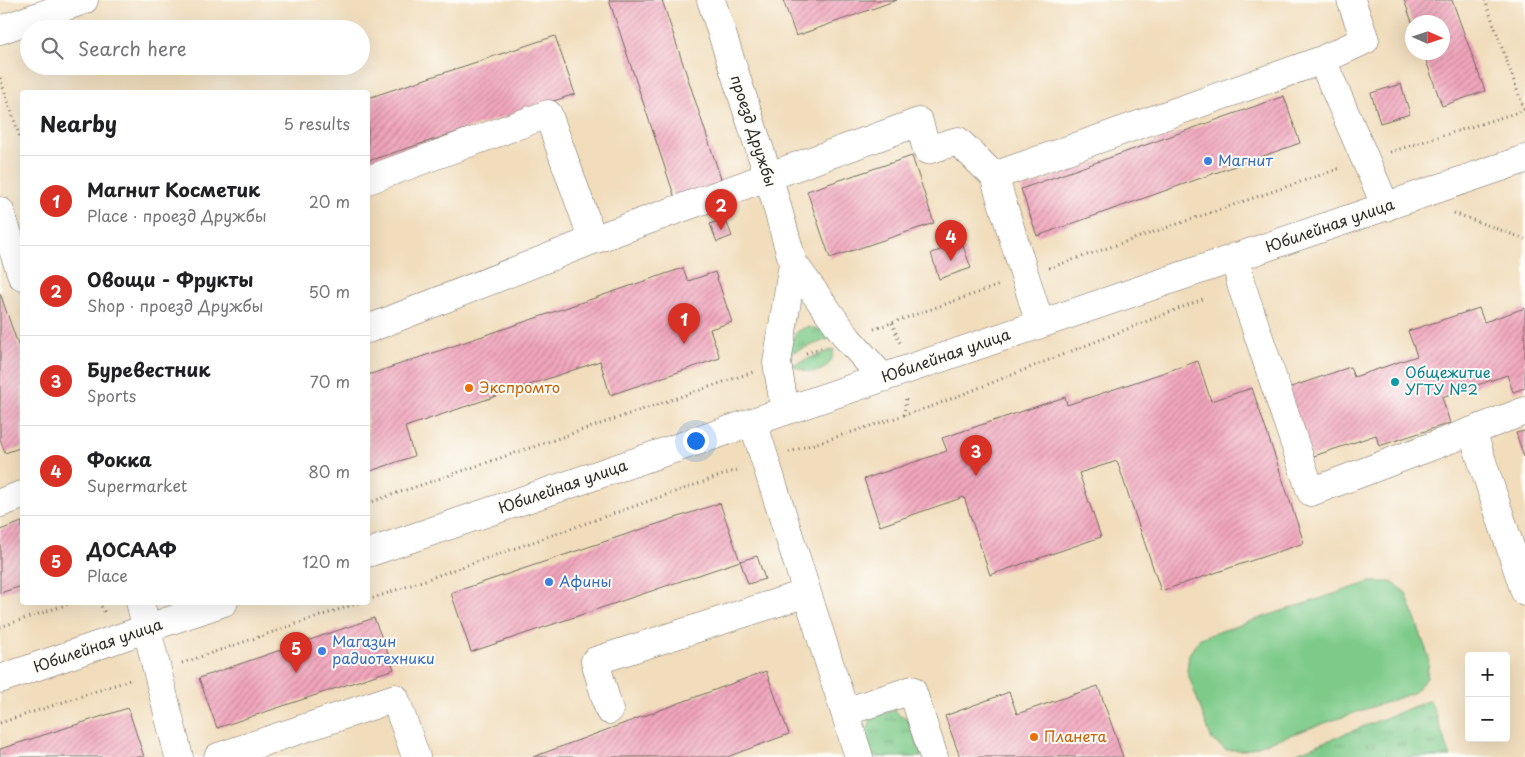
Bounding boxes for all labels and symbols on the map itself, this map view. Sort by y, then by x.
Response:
north arrow [1405,15,1450,60]
street label: проезд Дружбы [726,72,783,189]
place label: Магнит [1218,148,1273,171]
marker: Магнит [1202,155,1214,167]
pin: 2 [705,189,737,230]
street label: Юбилейная улица [1262,192,1397,257]
pin: 4 [935,220,967,261]
pin: 1 [668,303,700,344]
street label: Юбилейная улица [878,322,1013,387]
place label: Общежитие УГТУ №2 [1405,360,1491,400]
place label: Экспромто [479,375,560,398]
marker: Общежитие УГТУ №2 [1389,376,1401,388]
marker: Экспромто [463,382,475,394]
your location [683,428,709,454]
pin: 3 [960,435,992,476]
street label: Юбилейная улица [495,453,630,518]
place label: Афины [559,569,612,592]
marker: Афины [543,576,555,588]
street label: Юбилейная улица [30,612,165,677]
place label: Магазин радиотехники [332,629,435,669]
pin: 5 [280,632,312,673]
marker: Магазин радиотехники [316,645,328,657]
place label: Планета [1044,724,1107,747]
marker: Планета [1028,731,1040,743]

